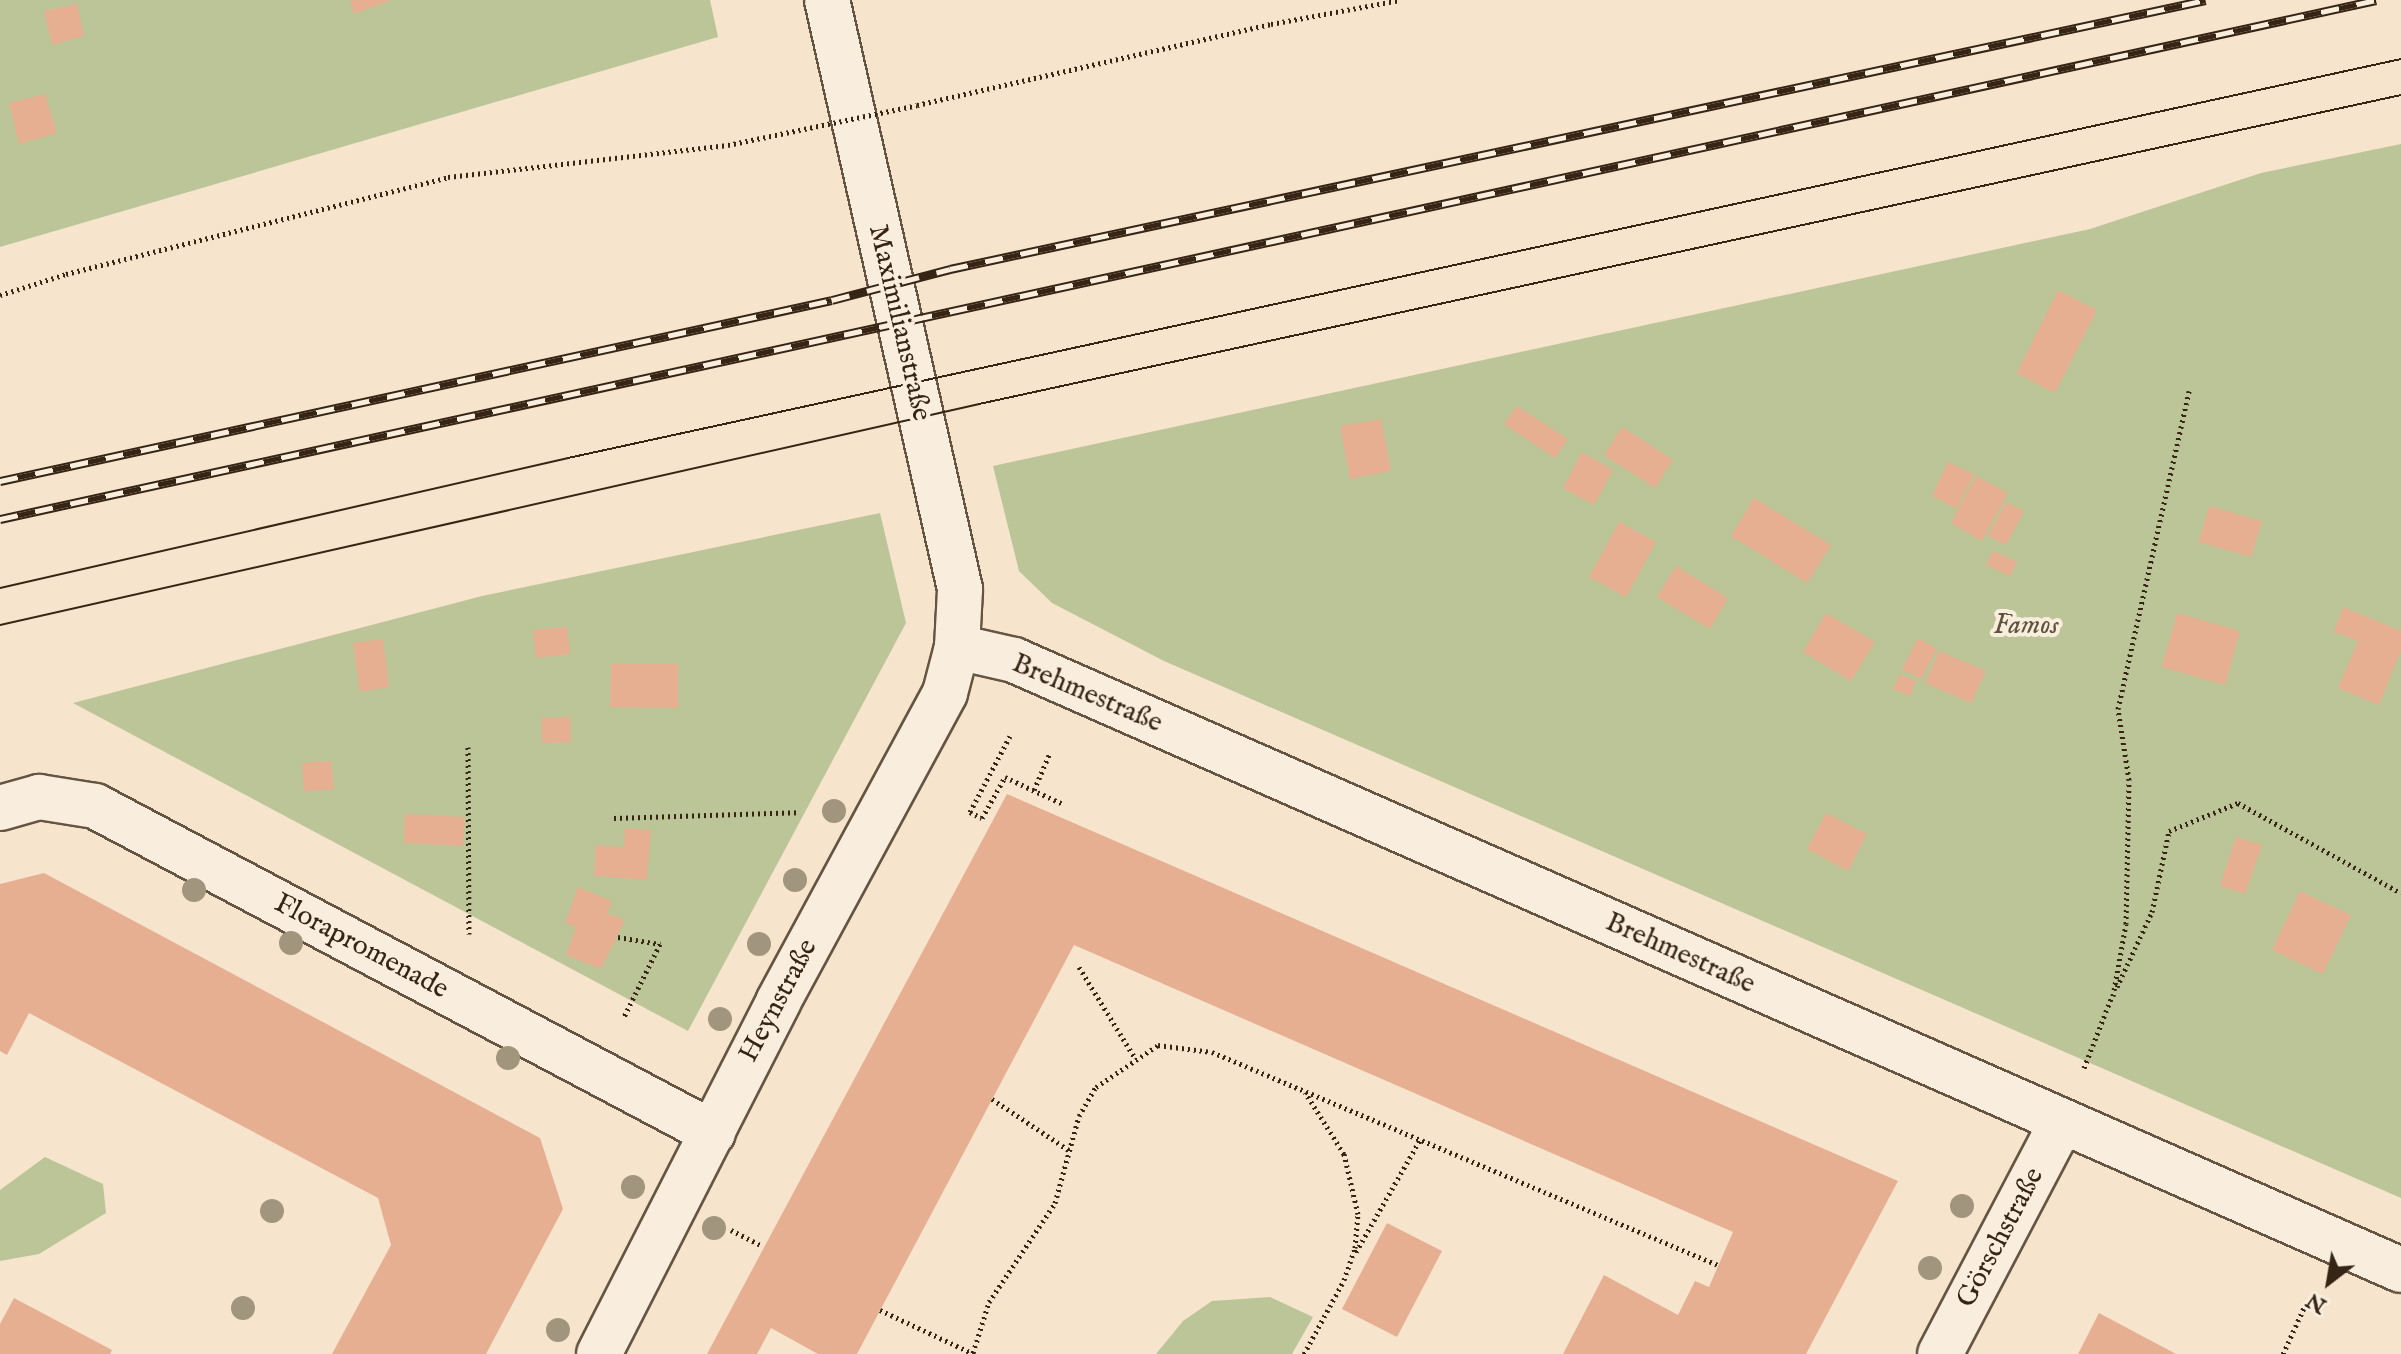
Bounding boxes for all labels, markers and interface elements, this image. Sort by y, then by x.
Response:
street label: Maximilianstraße [860,222,938,424]
park label: Famos [1994,609,2058,643]
street label: Brehmestraße [1007,647,1167,741]
street label: Florapromenade [268,887,454,1007]
street label: Brehmestraße [1600,906,1760,1002]
street label: Heynstraße [733,934,825,1068]
street label: Görschstraße [1950,1162,2052,1314]
north arrow [2289,1242,2369,1322]
text: N [2301,1286,2332,1319]

